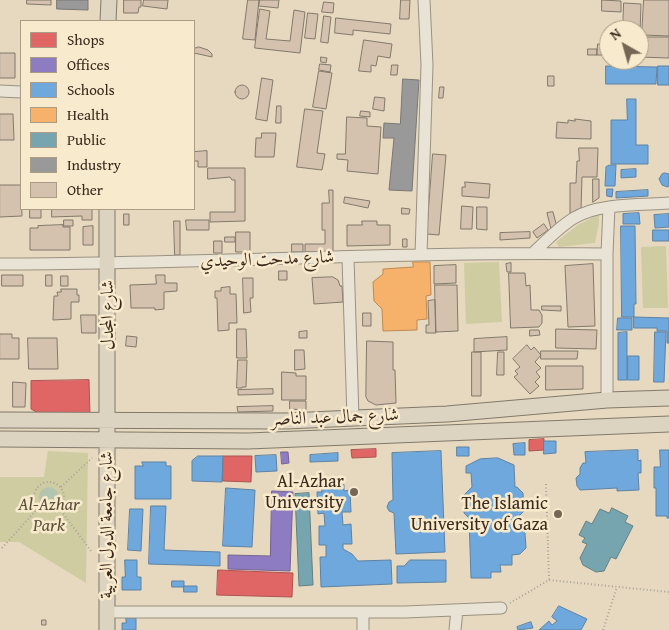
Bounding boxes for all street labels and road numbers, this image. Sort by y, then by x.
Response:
street label: شارع مدحت الوحيدي [200,247,334,273]
street label: شارع المجدل [97,280,119,350]
street label: شارع جمال عبد الناصر [271,405,399,431]
street label: شارع جامعة الدول العربية [96,451,118,599]

